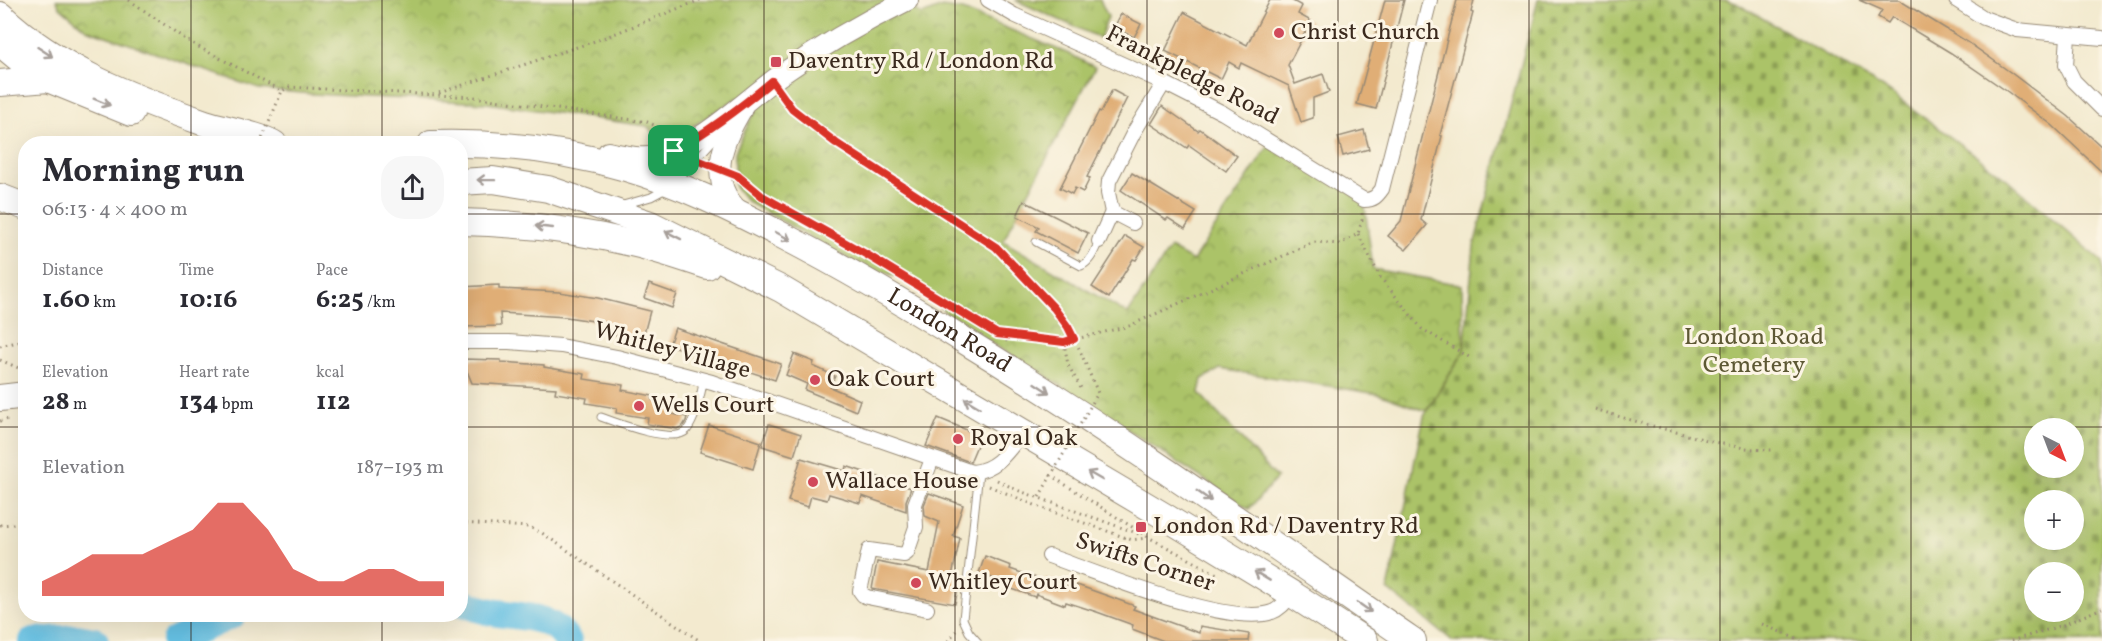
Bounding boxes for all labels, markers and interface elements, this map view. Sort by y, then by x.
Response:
place label: Christ Church [1291,16,1440,50]
street label: Frankpledge Road [1099,18,1285,134]
marker: Christ Church [1272,26,1286,40]
place label: Daventry Rd / London Rd [788,45,1054,79]
one-way arrow [36,46,53,58]
marker: Daventry Rd / London Rd [769,55,783,69]
one-way arrow [92,97,110,108]
pin [648,125,699,176]
icon: arrive [657,134,690,167]
text: Morning run [42,150,245,196]
button: share [381,156,444,219]
one-way arrow [476,174,496,186]
text: 06:13 · 4 × 400 m [42,196,188,224]
one-way arrow [535,221,555,232]
one-way arrow [664,229,682,240]
one-way arrow [774,231,792,242]
text: Distance [42,260,103,282]
text: Time [179,260,214,282]
text: Pace [316,260,348,282]
street label: London Road [880,280,1018,382]
text: 1.60 [42,282,90,318]
text: 10:16 [179,282,238,318]
text: 6:25 [316,282,364,318]
text: km [90,292,116,314]
text: /km [364,292,396,314]
street label: Whitley Village [590,314,754,388]
park label: London Road Cemetery [1684,321,1824,383]
text: Elevation [42,362,109,384]
text: Heart rate [179,362,250,384]
text: kcal [316,362,344,384]
place label: Oak Court [827,363,935,397]
marker: Oak Court [808,373,822,387]
one-way arrow [1033,382,1050,394]
text: 28 [42,384,70,420]
text: 134 [179,384,218,420]
text: 112 [316,384,350,420]
place label: Wells Court [651,389,774,423]
text: m [70,394,87,416]
text: bpm [218,394,254,416]
one-way arrow [964,397,981,409]
marker: Wells Court [632,399,646,413]
north arrow [2024,418,2084,478]
map controls [2024,418,2084,622]
place label: Royal Oak [970,422,1078,456]
marker: Royal Oak [951,432,965,446]
text: Elevation [42,454,125,482]
text: 187–193 m [356,454,444,482]
place label: Wallace House [825,465,979,499]
one-way arrow [1087,469,1104,481]
marker: Wallace House [806,475,820,489]
one-way arrow [1196,490,1212,502]
button: + [2024,490,2084,550]
place label: London Rd / Daventry Rd [1153,510,1419,544]
marker: London Rd / Daventry Rd [1134,520,1148,534]
street label: Swifts Corner [1071,524,1219,602]
button: − [2024,562,2084,622]
place label: Whitley Court [928,566,1078,600]
one-way arrow [1254,569,1271,581]
marker: Whitley Court [909,576,923,590]
one-way arrow [1356,601,1372,613]

